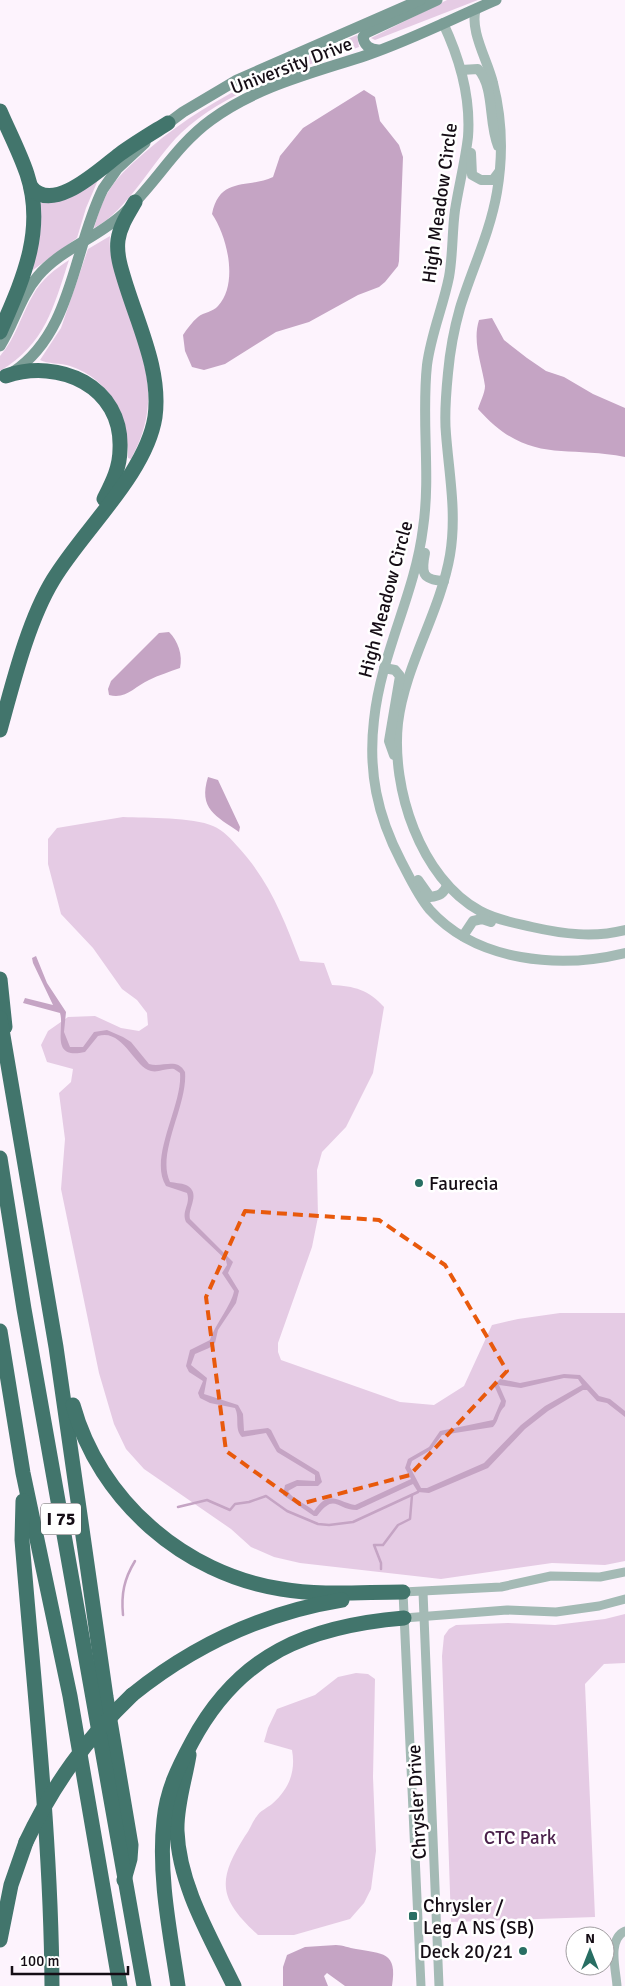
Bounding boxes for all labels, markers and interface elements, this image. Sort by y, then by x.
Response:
street label: University Drive [227,32,356,100]
street label: High Meadow Circle [417,121,463,285]
street label: High Meadow Circle [353,518,418,680]
place label: Faurecia [429,1172,498,1196]
marker: Faurecia [413,1177,425,1189]
road number: I 75 [41,1504,81,1535]
street label: Chrysler Drive [402,1744,432,1860]
park label: CTC Park [484,1826,557,1850]
place label: Chrysler / Leg A NS (SB) [423,1894,534,1940]
marker: Chrysler / Leg A NS (SB) [407,1910,419,1922]
north arrow [565,1926,615,1976]
text: N [585,1930,595,1947]
place label: Deck 20/21 [419,1940,513,1964]
scale bar [12,1944,129,1976]
marker: Deck 20/21 [517,1945,529,1957]
text: 100 m [20,1952,60,1970]

